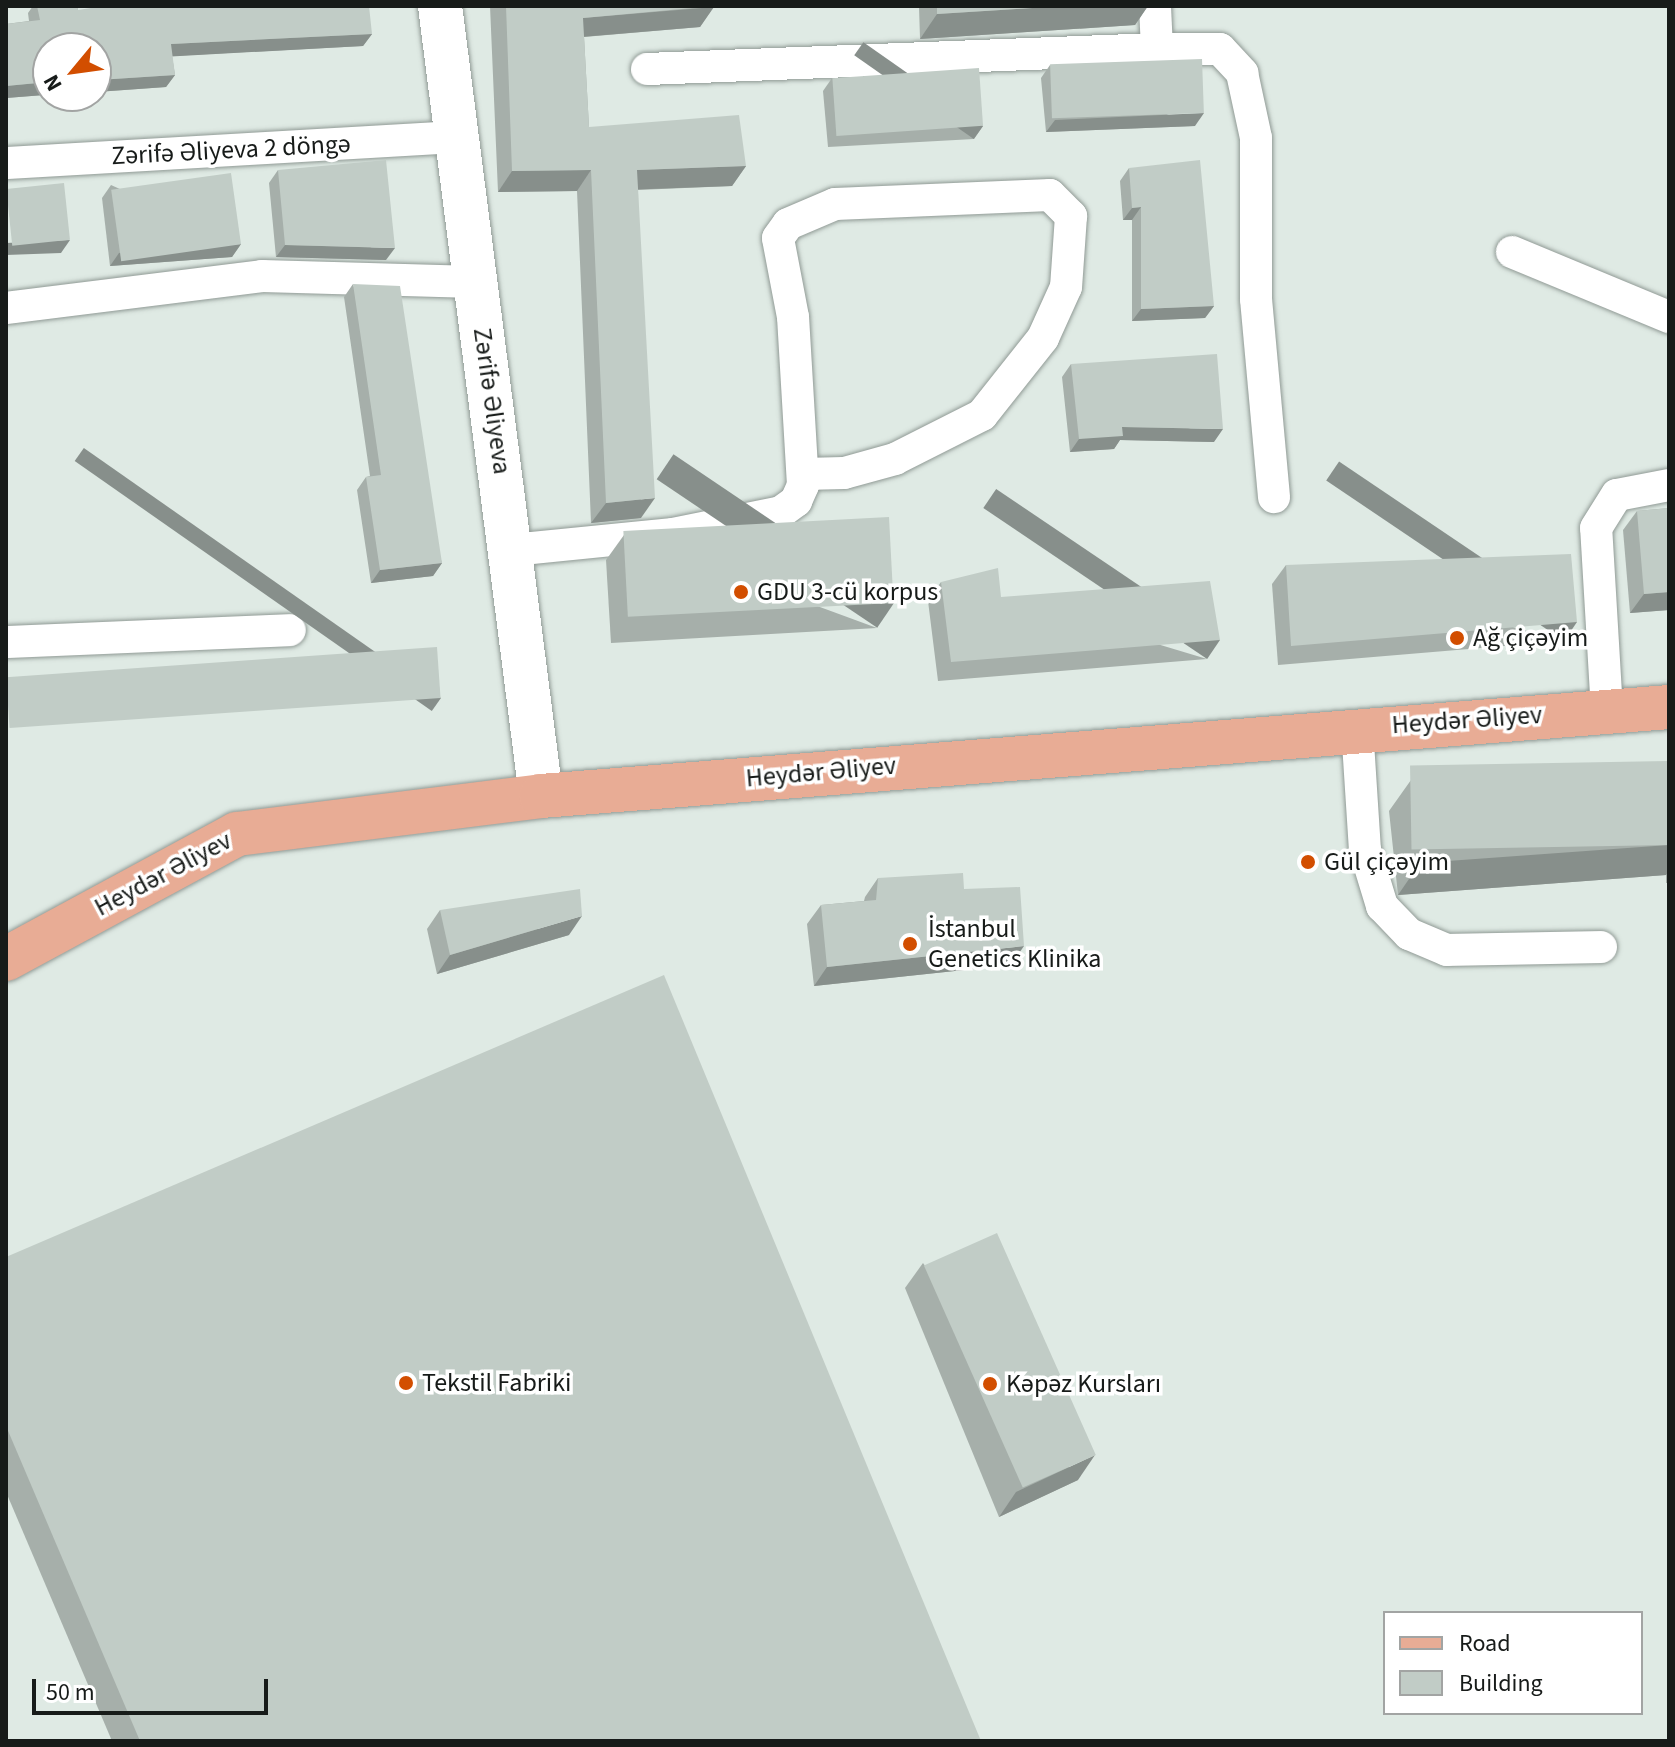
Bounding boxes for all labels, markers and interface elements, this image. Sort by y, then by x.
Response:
north arrow [32,32,112,112]
text: N [35,69,70,97]
street label: Zərifə Əliyeva 2 döngə [110,128,352,172]
street label: Zərifə Əliyeva [466,326,518,476]
place label: GDU 3-cü korpus [757,576,938,608]
marker: GDU 3-cü korpus [732,583,750,601]
place label: Ağ çiçəyim [1473,622,1588,654]
marker: Ağ çiçəyim [1448,629,1466,647]
street label: Heydər Əliyev [1391,699,1543,741]
street label: Heydər Əliyev [745,750,897,794]
street label: Heydər Əliyev [89,825,237,923]
place label: Gül çiçəyim [1324,846,1449,878]
marker: Gül çiçəyim [1299,853,1317,871]
place label: İstanbul Genetics Klinika [928,913,1101,974]
marker: İstanbul Genetics Klinika [899,933,921,955]
place label: Tekstil Fabriki [422,1367,572,1399]
place label: Kəpəz Kursları [1006,1368,1161,1400]
marker: Tekstil Fabriki [397,1374,415,1392]
marker: Kəpəz Kursları [981,1375,999,1393]
legend [1383,1611,1643,1715]
text: Road [1459,1626,1511,1661]
scale bar [36,1663,272,1713]
text: Building [1459,1666,1543,1701]
text: 50 m [46,1675,95,1710]

